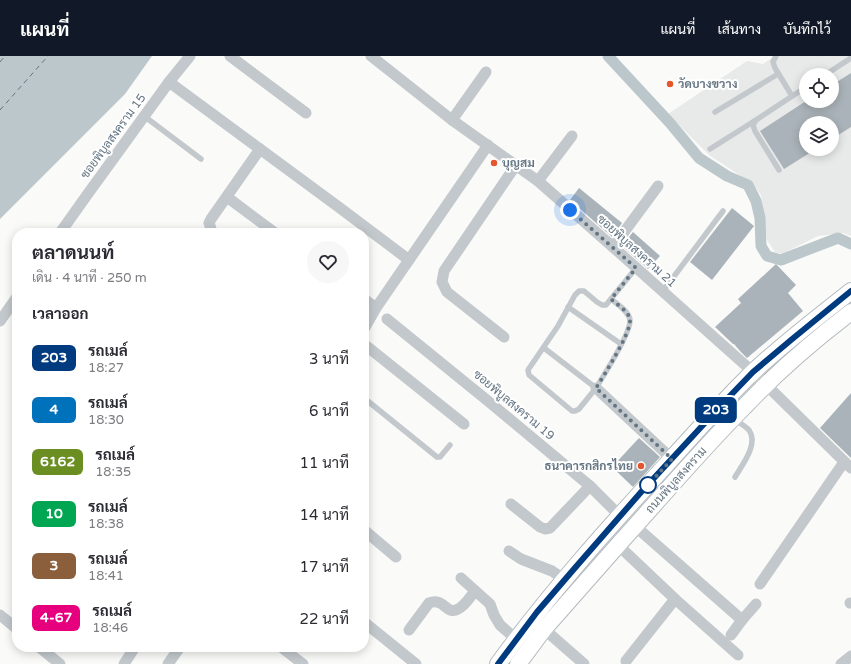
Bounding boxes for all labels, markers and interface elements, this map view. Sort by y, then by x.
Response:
text: แผนที่ [20,19,69,41]
text: แผนที่ [660,21,695,38]
text: เส้นทาง [717,21,761,38]
text: บันทึกไว้ [783,21,831,38]
map controls [799,68,839,156]
button: locate [799,68,839,108]
place label: วัดบางขวาง [678,77,738,91]
marker: วัดบางขวาง [665,79,675,89]
street label: ซอยพิบูลสงคราม 15 [78,91,149,182]
button: layers [799,116,839,156]
place label: บุญสม [502,156,535,171]
marker: บุญสม [489,158,499,168]
your location [560,200,580,220]
street label: ซอยพิบูลสงคราม 21 [594,212,679,291]
button: heart [307,241,349,283]
text: ตลาดนนท์ [32,242,114,264]
text: เดิน · 4 นาที · 250 m [32,270,147,286]
text: เวลาออก [32,305,89,323]
text: รถเมล์ [88,342,128,360]
text: 203 [41,349,67,366]
text: 3 นาที [309,350,349,368]
text: 18:27 [88,360,124,376]
street label: ซอยพิบูลสงคราม 19 [470,367,557,444]
text: รถเมล์ [88,394,128,412]
line badge: 203 [693,397,739,423]
text: 4 [50,401,58,418]
text: 203 [703,401,729,418]
text: 6 นาที [309,402,349,420]
text: 18:30 [88,412,124,428]
street label: ถนนพิบูลสงคราม [643,444,710,517]
text: รถเมล์ [95,446,135,464]
text: 6162 [40,453,75,470]
text: 11 นาที [300,454,349,472]
place label: ธนาคารกสิกรไทย [544,458,633,473]
marker: ธนาคารกสิกรไทย [636,461,646,471]
text: 18:35 [95,464,131,480]
unlabelled marker [639,476,657,494]
text: รถเมล์ [88,498,128,516]
text: 10 [45,505,63,522]
text: 14 นาที [300,506,349,524]
text: 18:38 [88,516,124,532]
text: รถเมล์ [88,550,128,568]
text: 3 [50,557,58,574]
text: 17 นาที [300,558,349,576]
text: 18:41 [88,568,124,584]
text: รถเมล์ [92,602,132,620]
text: 4-67 [40,609,72,626]
text: 22 นาที [300,610,349,628]
text: 18:46 [92,620,128,636]

